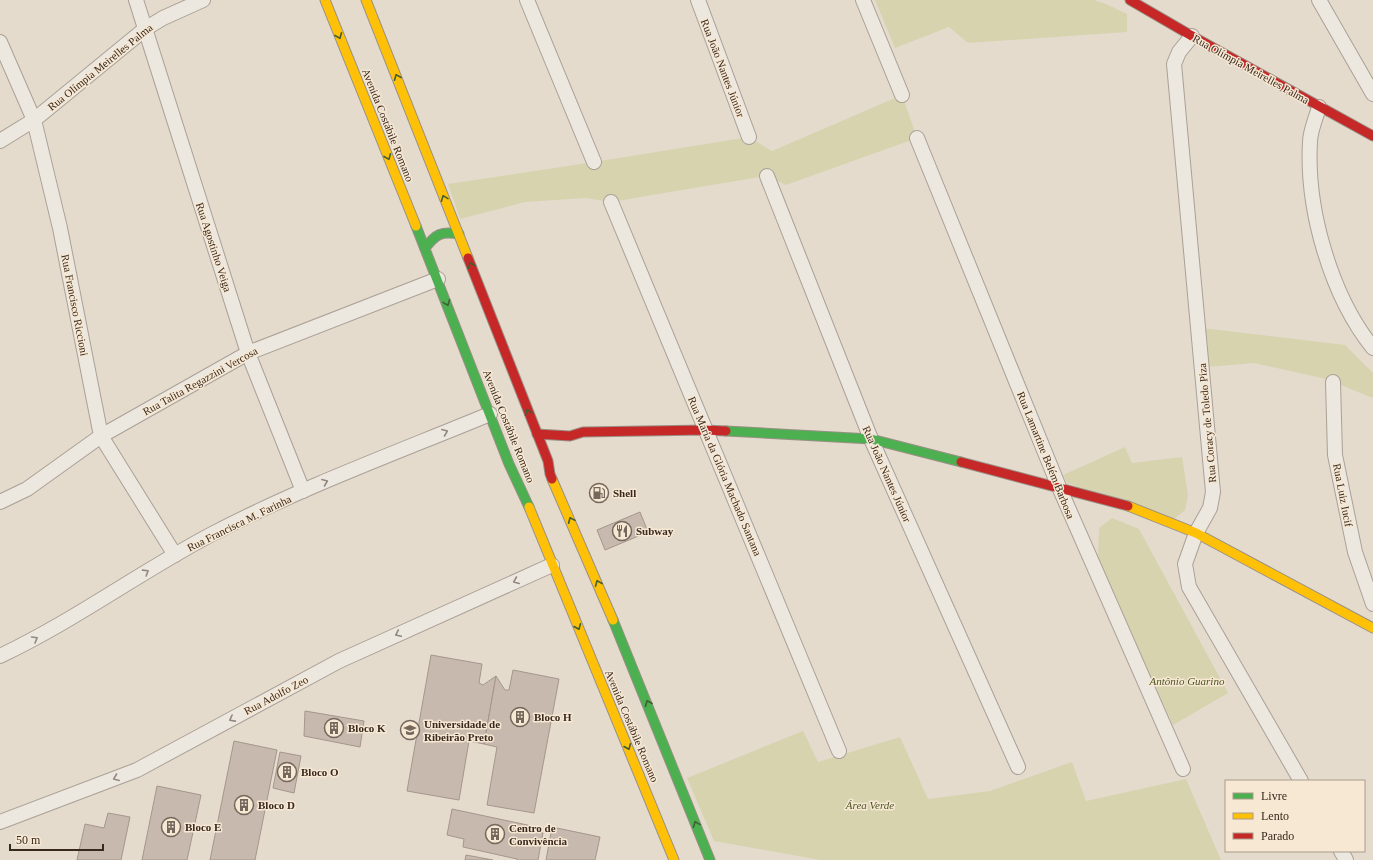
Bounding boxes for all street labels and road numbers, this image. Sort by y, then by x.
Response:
street label: Rua João Nantes Júnior [699,17,747,119]
street label: Rua Olímpia Meirelles Palma [45,21,155,113]
street label: Rua Olímpia Meirelles Palma [1191,32,1311,106]
street label: Avenida Costábile Romano [360,67,416,184]
street label: Rua Agostinho Veiga [194,201,234,293]
street label: Rua Francisco Riccioni [59,253,91,357]
street label: Rua Talita Regazzini Vercosa [141,344,260,418]
street label: Rua Coracy de Toledo Piza [1196,363,1218,483]
street label: Avenida Costábile Romano [481,368,537,485]
street label: Rua Lamartine Belém Barbosa [1015,390,1077,520]
street label: Rua Maria da Glória Machado Santana [686,395,764,558]
street label: Rua João Nantes Júnior [860,424,914,524]
street label: Rua Luiz Iucif [1331,462,1355,528]
street label: Rua Francisca M. Farinha [185,493,293,553]
street label: Avenida Costábile Romano [603,668,661,784]
street label: Rua Adolfo Zeo [242,673,311,717]

